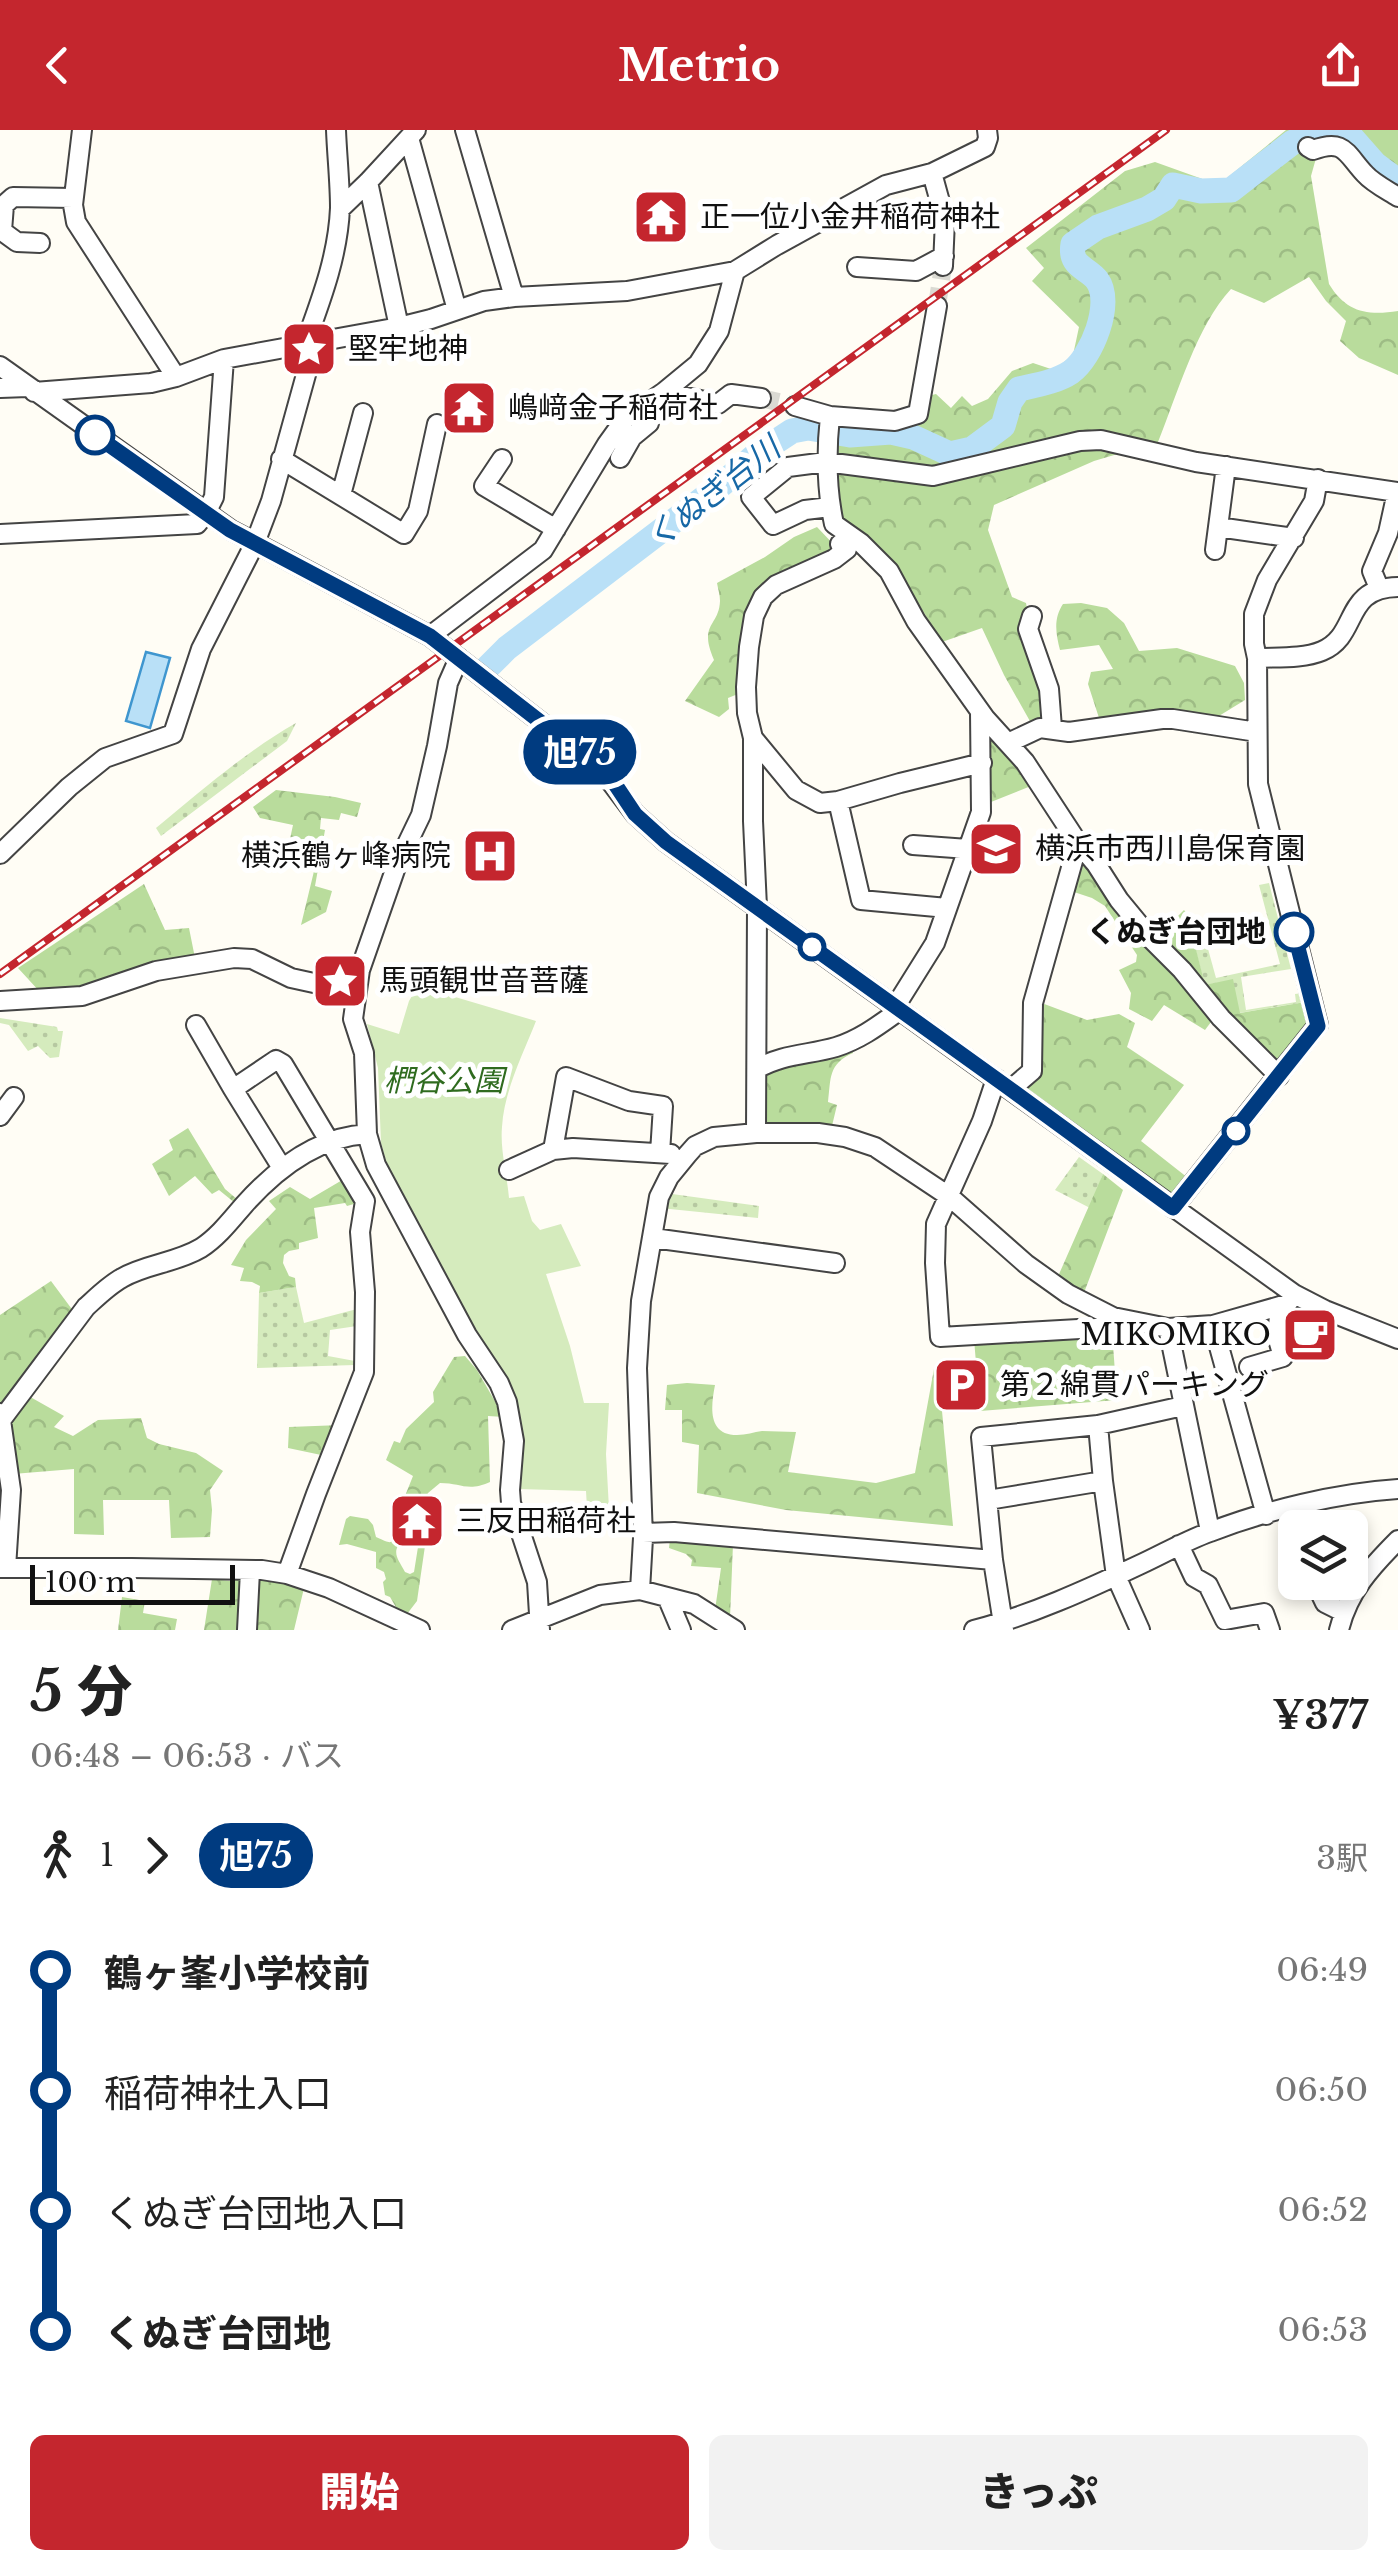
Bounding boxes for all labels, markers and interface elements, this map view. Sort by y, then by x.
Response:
text: Metrio [618,37,780,93]
icon: back [30,38,85,93]
icon: share [1313,38,1368,93]
temple icon: 正一位小金井稲荷神社 [631,187,691,247]
place label: 正一位小金井稲荷神社 [700,198,1000,235]
place icon: 堅牢地神 [279,319,339,379]
place label: 堅牢地神 [348,330,468,367]
temple icon: 嶋﨑金子稲荷社 [439,378,499,438]
place label: 嶋﨑金子稲荷社 [508,389,718,426]
unlabelled marker [76,416,114,454]
water label: くぬぎ台川 [638,426,790,558]
line badge: 旭75 [522,720,638,784]
text: 旭75 [543,731,617,774]
school or university icon: 横浜市西川島保育園 [966,819,1026,879]
hospital icon: 横浜鶴ヶ峰病院 [460,826,520,886]
place label: 横浜市西川島保育園 [1035,830,1305,867]
place label: 横浜鶴ヶ峰病院 [241,837,451,874]
place label: くぬぎ台団地 [1087,913,1266,950]
marker: くぬぎ台団地 [1275,913,1313,951]
unlabelled marker [799,934,825,960]
place icon: 馬頭観世音菩薩 [310,951,370,1011]
place label: 馬頭観世音菩薩 [379,962,589,999]
park label: 椚谷公園 [384,1062,508,1099]
unlabelled marker [1223,1118,1249,1144]
cafe icon: MIKOMIKO [1280,1305,1340,1365]
place label: MIKOMIKO [1080,1316,1271,1353]
parking icon: 第２綿貫パーキング [931,1355,991,1415]
place label: 第２綿貫パーキング [1000,1366,1269,1403]
temple icon: 三反田稲荷社 [387,1491,447,1551]
place label: 三反田稲荷社 [456,1502,636,1539]
map controls [1278,1510,1368,1600]
button: layers [1278,1510,1368,1600]
scale bar [30,1560,235,1604]
text: 100 m [45,1565,136,1600]
text: 5 分 [30,1658,132,1726]
text: ¥377 [1272,1692,1368,1739]
text: 06:48 – 06:53 · バス [30,1736,344,1776]
icon: walk [30,1828,85,1883]
icon: forward [129,1828,184,1883]
text: 旭75 [219,1834,293,1877]
text: 1 [100,1835,114,1875]
text: 3駅 [1316,1838,1368,1878]
text: 鶴ヶ峯小学校前 [104,1950,370,1997]
text: 06:49 [1276,1950,1368,1990]
text: 稲荷神社入口 [104,2070,332,2117]
text: 06:50 [1274,2070,1368,2110]
text: くぬぎ台団地入口 [104,2190,407,2237]
text: 06:52 [1278,2190,1368,2230]
text: くぬぎ台団地 [104,2310,331,2357]
text: 06:53 [1278,2310,1368,2350]
button: 開始 [30,2435,689,2550]
button: きっぷ [709,2435,1368,2550]

